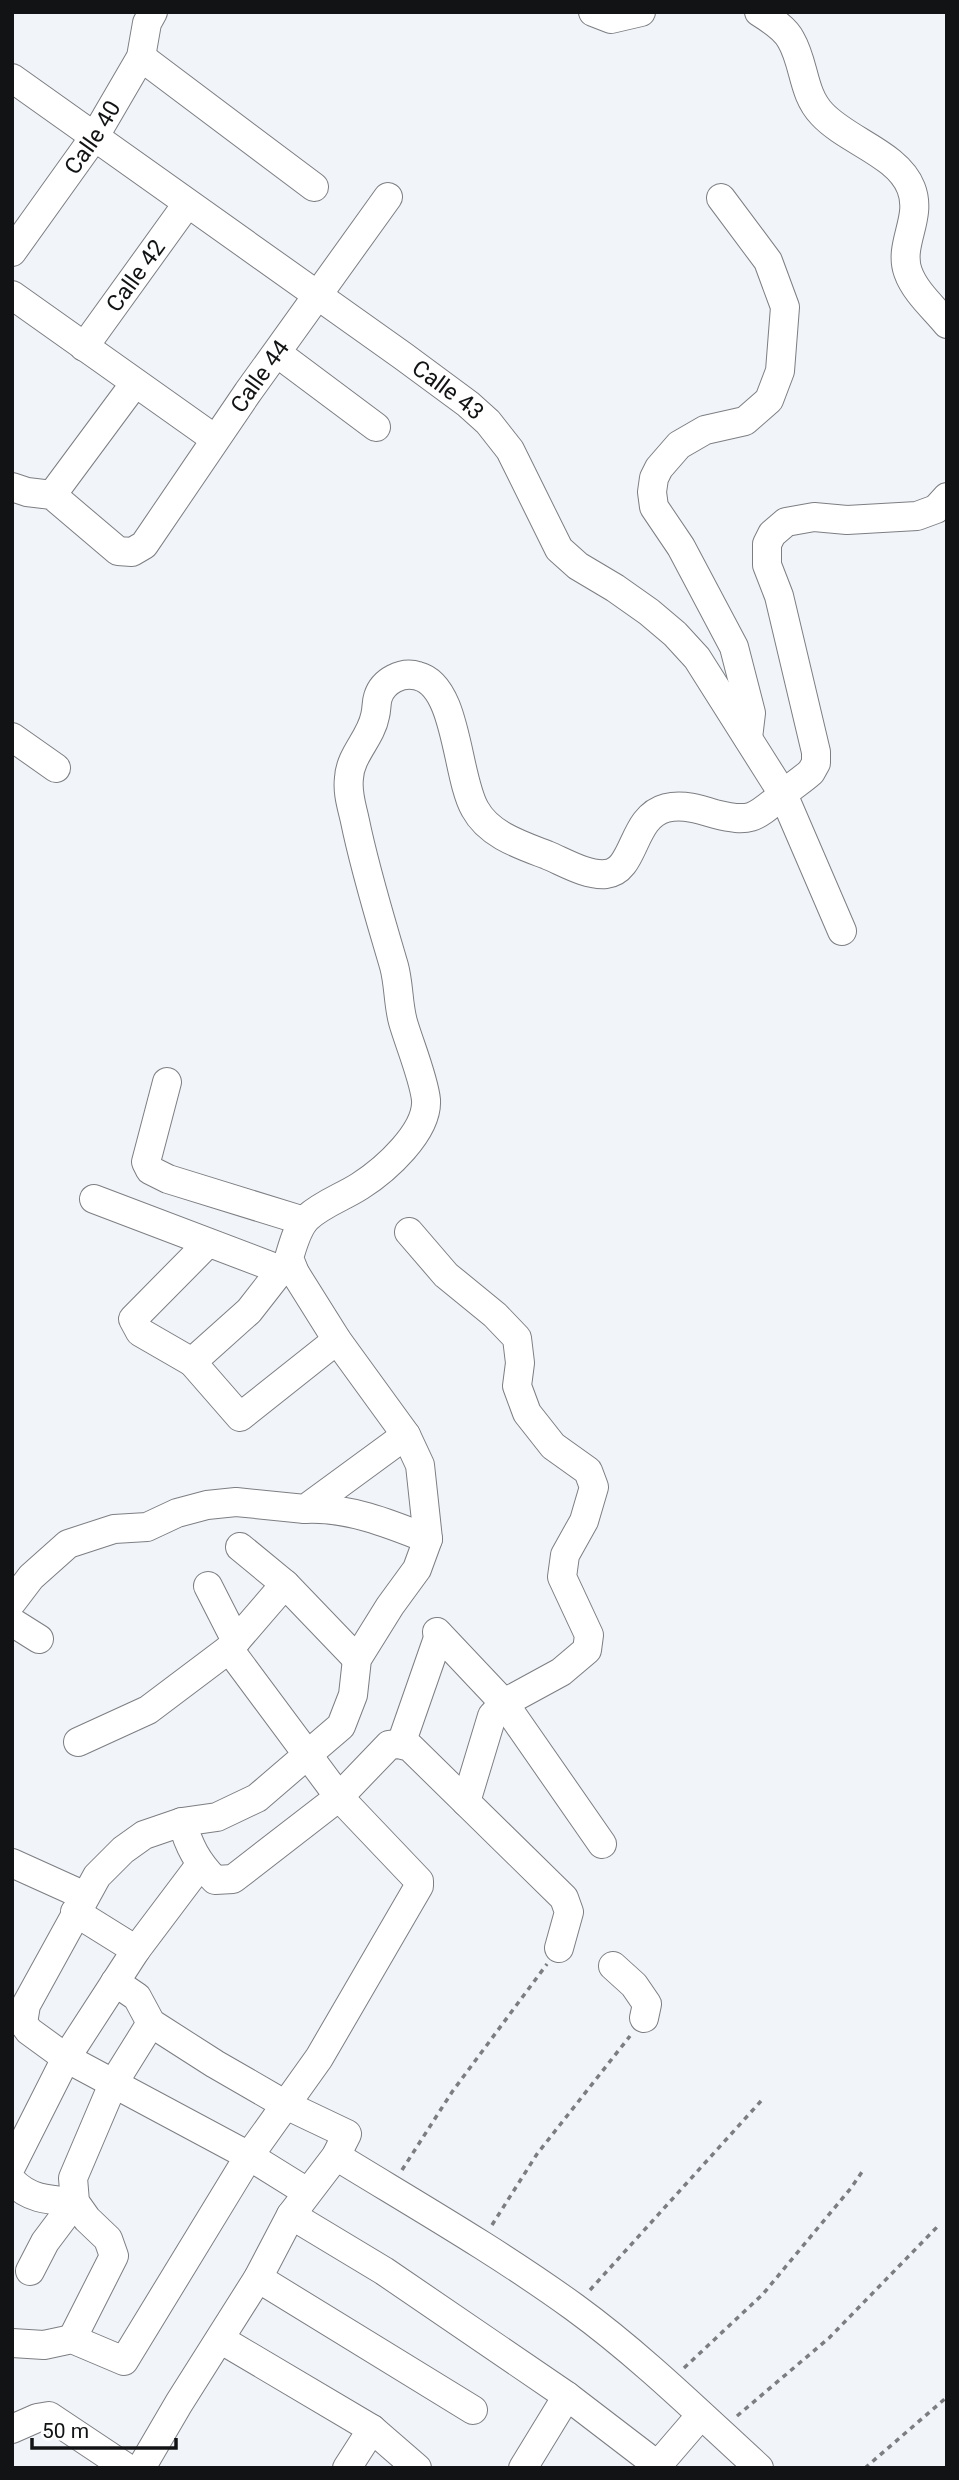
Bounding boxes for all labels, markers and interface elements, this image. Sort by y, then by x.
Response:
street label: Calle 40 [59,96,127,180]
street label: Calle 42 [101,234,171,317]
street label: Calle 44 [225,335,295,418]
street label: Calle 43 [407,354,489,426]
scale bar [32,2406,175,2450]
text: 50 m [42,2419,89,2443]

